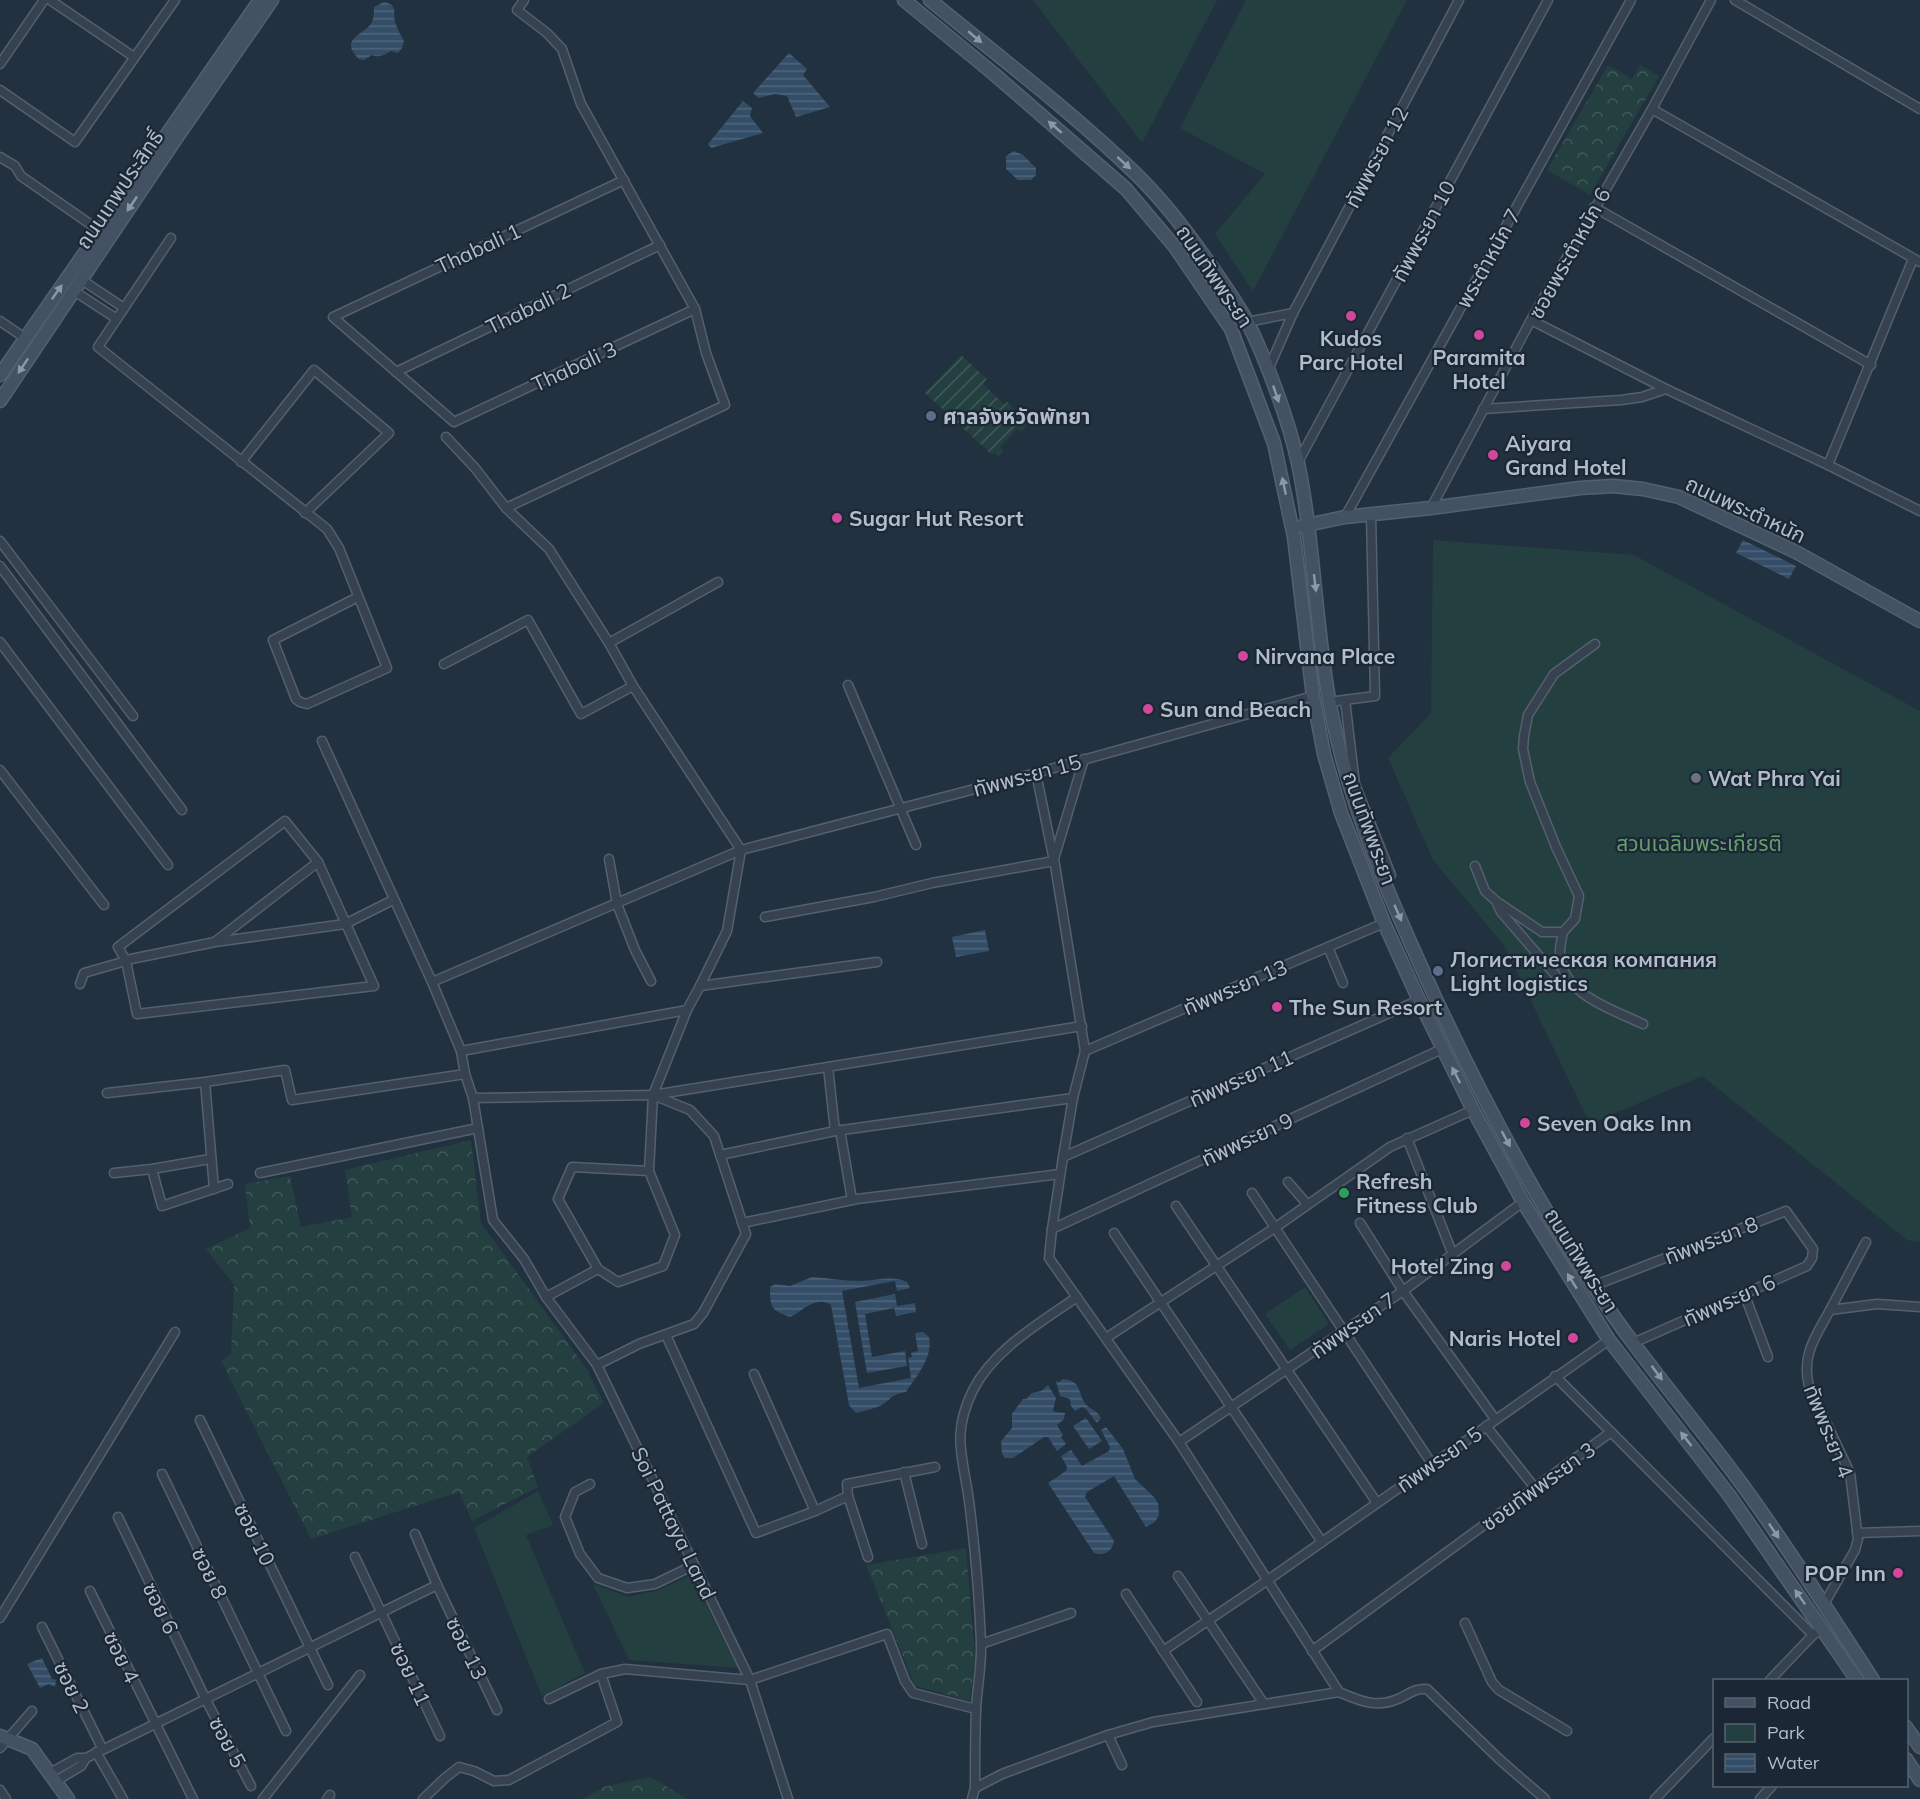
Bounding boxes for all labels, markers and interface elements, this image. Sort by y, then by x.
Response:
one-way arrow [967,31,983,44]
street label: ทัพพระยา 12 [1338,102,1414,212]
one-way arrow [1047,120,1063,133]
street label: ถนนเทพประสิทธิ์ [70,124,169,254]
one-way arrow [1116,156,1131,169]
street label: ทัพพระยา 10 [1385,176,1461,286]
street label: ซอยพระตำหนัก 6 [1522,183,1616,323]
one-way arrow [127,196,138,212]
street label: พระตำหนัก 7 [1450,204,1526,312]
street label: Thabali 1 [431,217,525,279]
street label: ถนนทัพพระยา [1171,220,1259,332]
street label: Thabali 2 [481,276,575,340]
one-way arrow [51,285,63,301]
marker: Kudos Parc Hotel [1344,309,1358,323]
place label: Kudos Parc Hotel [1299,325,1403,375]
marker: Paramita Hotel [1472,328,1486,342]
street label: Thabali 3 [527,335,621,397]
place label: Paramita Hotel [1432,344,1526,394]
one-way arrow [18,358,29,374]
one-way arrow [1272,385,1282,403]
place label: ศาลจังหวัดพัทยา [943,403,1090,429]
marker: ศาลจังหวัดพัทยา [924,409,938,423]
place label: Aiyara Grand Hotel [1505,430,1627,480]
marker: Aiyara Grand Hotel [1486,448,1500,462]
street label: ถนนพระตำหนัก [1682,470,1810,548]
one-way arrow [1278,477,1288,495]
place label: Sugar Hut Resort [849,505,1023,531]
marker: Sugar Hut Resort [830,511,844,525]
one-way arrow [1310,574,1320,593]
place label: Nirvana Place [1255,643,1395,669]
marker: Nirvana Place [1236,649,1250,663]
place label: Sun and Beach [1160,696,1311,722]
marker: Sun and Beach [1141,702,1155,716]
street label: ทัพพระยา 15 [970,748,1084,802]
place label: Wat Phra Yai [1708,765,1841,791]
street label: ถนนทัพพระยา [1337,768,1403,888]
marker: Wat Phra Yai [1689,771,1703,785]
park label: สวนเฉลิมพระเกียรติ [1616,830,1782,856]
one-way arrow [1393,904,1402,921]
place label: Логистическая компания Light logistics [1450,946,1717,996]
street label: ทัพพระยา 13 [1179,953,1291,1021]
marker: Логистическая компания Light logistics [1431,964,1445,978]
place label: The Sun Resort [1289,994,1442,1020]
marker: The Sun Resort [1270,1000,1284,1014]
street label: ทัพพระยา 11 [1185,1044,1297,1112]
one-way arrow [1451,1066,1461,1084]
street label: ทัพพระยา 9 [1197,1106,1297,1172]
place label: Seven Oaks Inn [1537,1110,1692,1136]
marker: Seven Oaks Inn [1518,1116,1532,1130]
one-way arrow [1501,1130,1511,1147]
place label: Refresh Fitness Club [1356,1168,1478,1218]
marker: Refresh Fitness Club [1337,1186,1351,1200]
street label: ถนนทัพพระยา [1540,1203,1624,1317]
street label: ทัพพระยา 8 [1660,1210,1762,1270]
place label: Hotel Zing [1391,1253,1494,1279]
marker: Hotel Zing [1499,1259,1513,1273]
street label: ทัพพระยา 6 [1679,1268,1779,1332]
one-way arrow [1566,1273,1577,1289]
street label: ทัพพระยา 7 [1305,1286,1401,1364]
place label: Naris Hotel [1449,1325,1561,1351]
marker: Naris Hotel [1566,1331,1580,1345]
one-way arrow [1650,1365,1663,1381]
street label: ทัพพระยา 4 [1799,1381,1860,1482]
street label: ทัพพระยา 5 [1391,1420,1487,1498]
one-way arrow [1680,1431,1693,1447]
street label: ซอยทัพพระยา 3 [1476,1436,1600,1536]
street label: Soi Pattaya Land [626,1443,722,1603]
street label: ซอย 10 [229,1498,281,1570]
one-way arrow [1768,1522,1780,1538]
street label: ซอย 8 [186,1543,234,1603]
place label: POP Inn [1805,1560,1886,1586]
marker: POP Inn [1891,1566,1905,1580]
street label: ซอย 6 [137,1578,185,1638]
one-way arrow [1794,1590,1806,1606]
street label: ซอย 13 [441,1612,493,1684]
street label: ซอย 4 [98,1627,146,1687]
street label: ซอย 11 [385,1638,437,1710]
street label: ซอย 2 [48,1657,96,1717]
legend [1713,1679,1908,1787]
text: Road [1767,1691,1811,1714]
street label: ซอย 5 [204,1712,252,1772]
text: Park [1767,1721,1806,1744]
text: Water [1767,1751,1820,1774]

